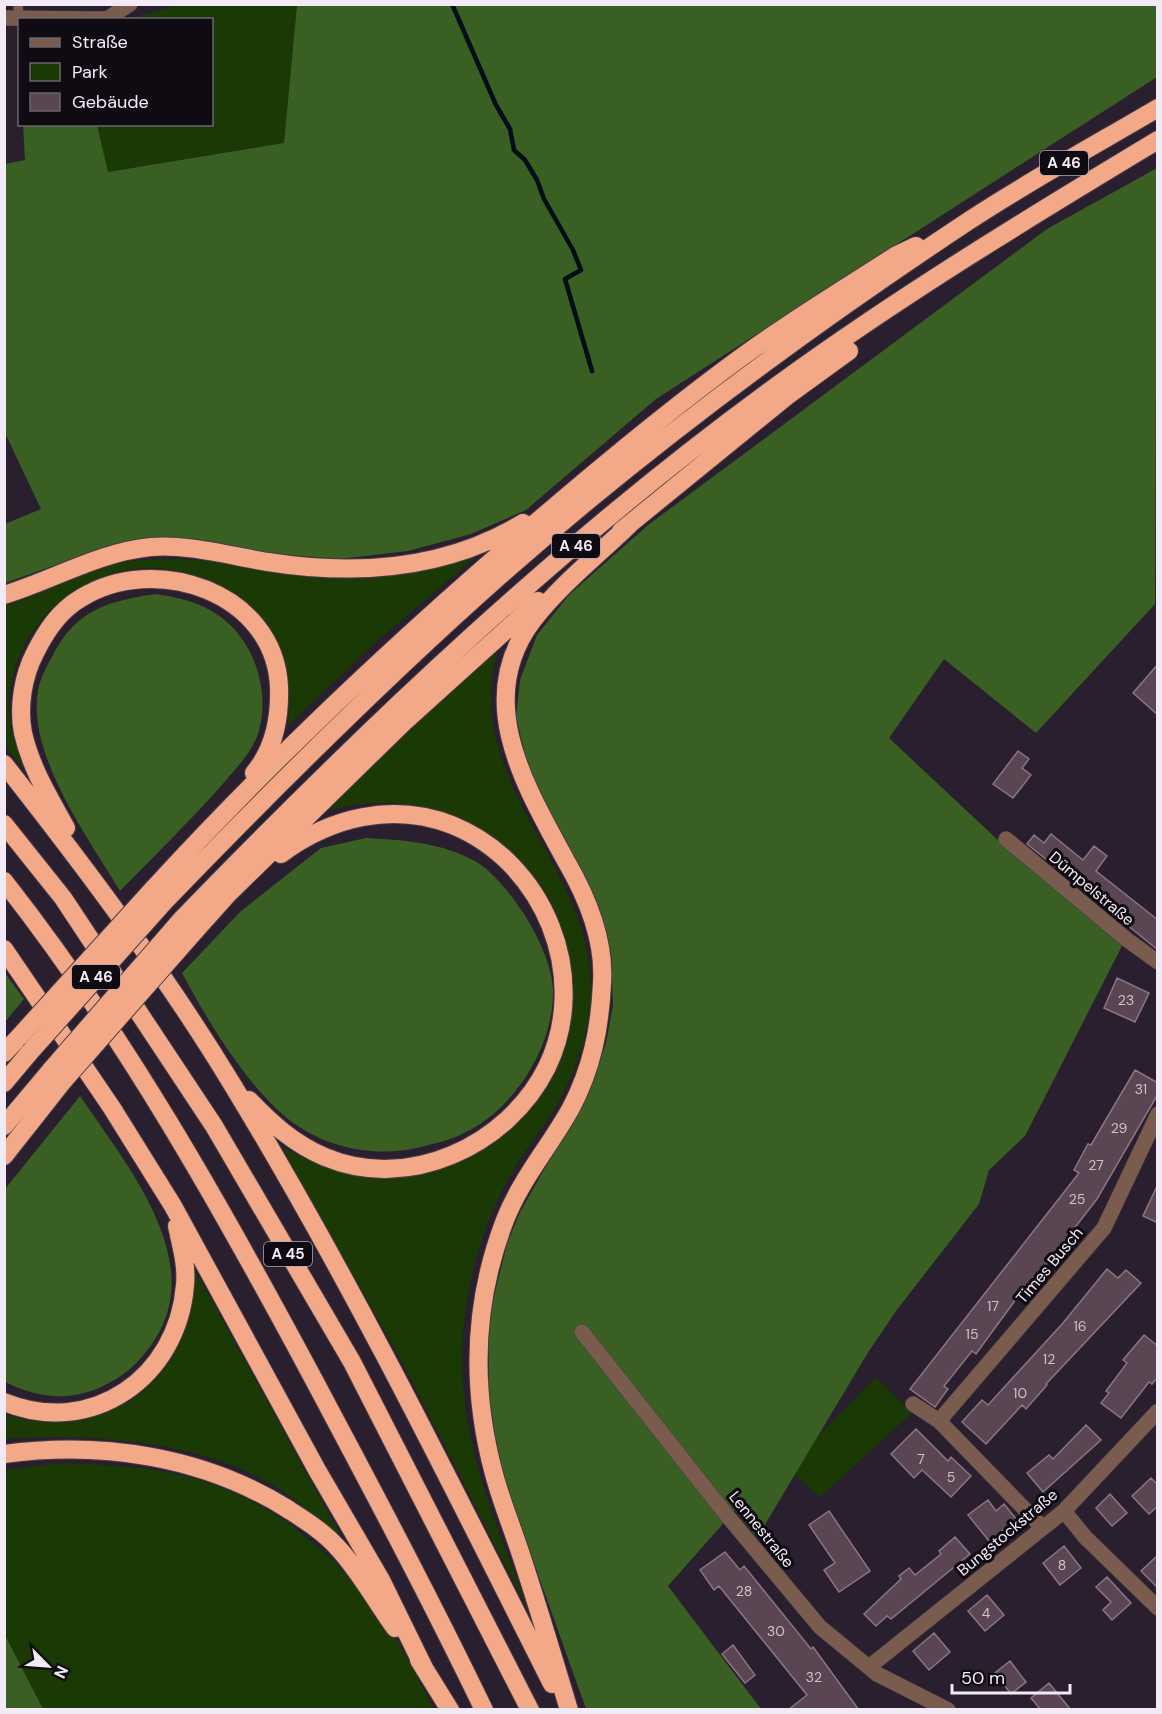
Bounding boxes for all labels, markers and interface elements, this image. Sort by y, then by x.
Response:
legend [18,18,213,126]
text: Straße [72,30,128,54]
text: Park [72,60,108,84]
text: Gebäude [72,90,149,114]
road number: A 46 [1040,151,1088,175]
road number: A 46 [552,534,600,558]
street label: Dümpelstraße [1045,847,1139,930]
road number: A 46 [72,965,120,989]
house number: 23 [1118,991,1134,1009]
house number: 31 [1135,1080,1147,1098]
house number: 29 [1111,1119,1128,1137]
house number: 27 [1088,1156,1104,1174]
house number: 25 [1069,1190,1085,1208]
street label: Times Busch [1011,1223,1088,1308]
road number: A 45 [264,1242,312,1266]
house number: 17 [987,1297,999,1315]
house number: 16 [1073,1317,1087,1335]
house number: 15 [966,1325,978,1343]
house number: 12 [1043,1350,1055,1368]
house number: 10 [1013,1384,1027,1402]
house number: 7 [917,1450,925,1468]
house number: 5 [947,1468,955,1486]
street label: Bungstockstraße [953,1484,1062,1581]
street label: Lennestraße [724,1487,799,1572]
house number: 8 [1058,1556,1066,1574]
house number: 28 [736,1582,752,1600]
house number: 4 [982,1604,991,1622]
house number: 30 [767,1622,785,1640]
north arrow [18,1636,78,1696]
scale bar [952,1657,1070,1695]
text: N [49,1662,73,1682]
text: 50 m [961,1666,1005,1690]
house number: 32 [806,1668,822,1686]

